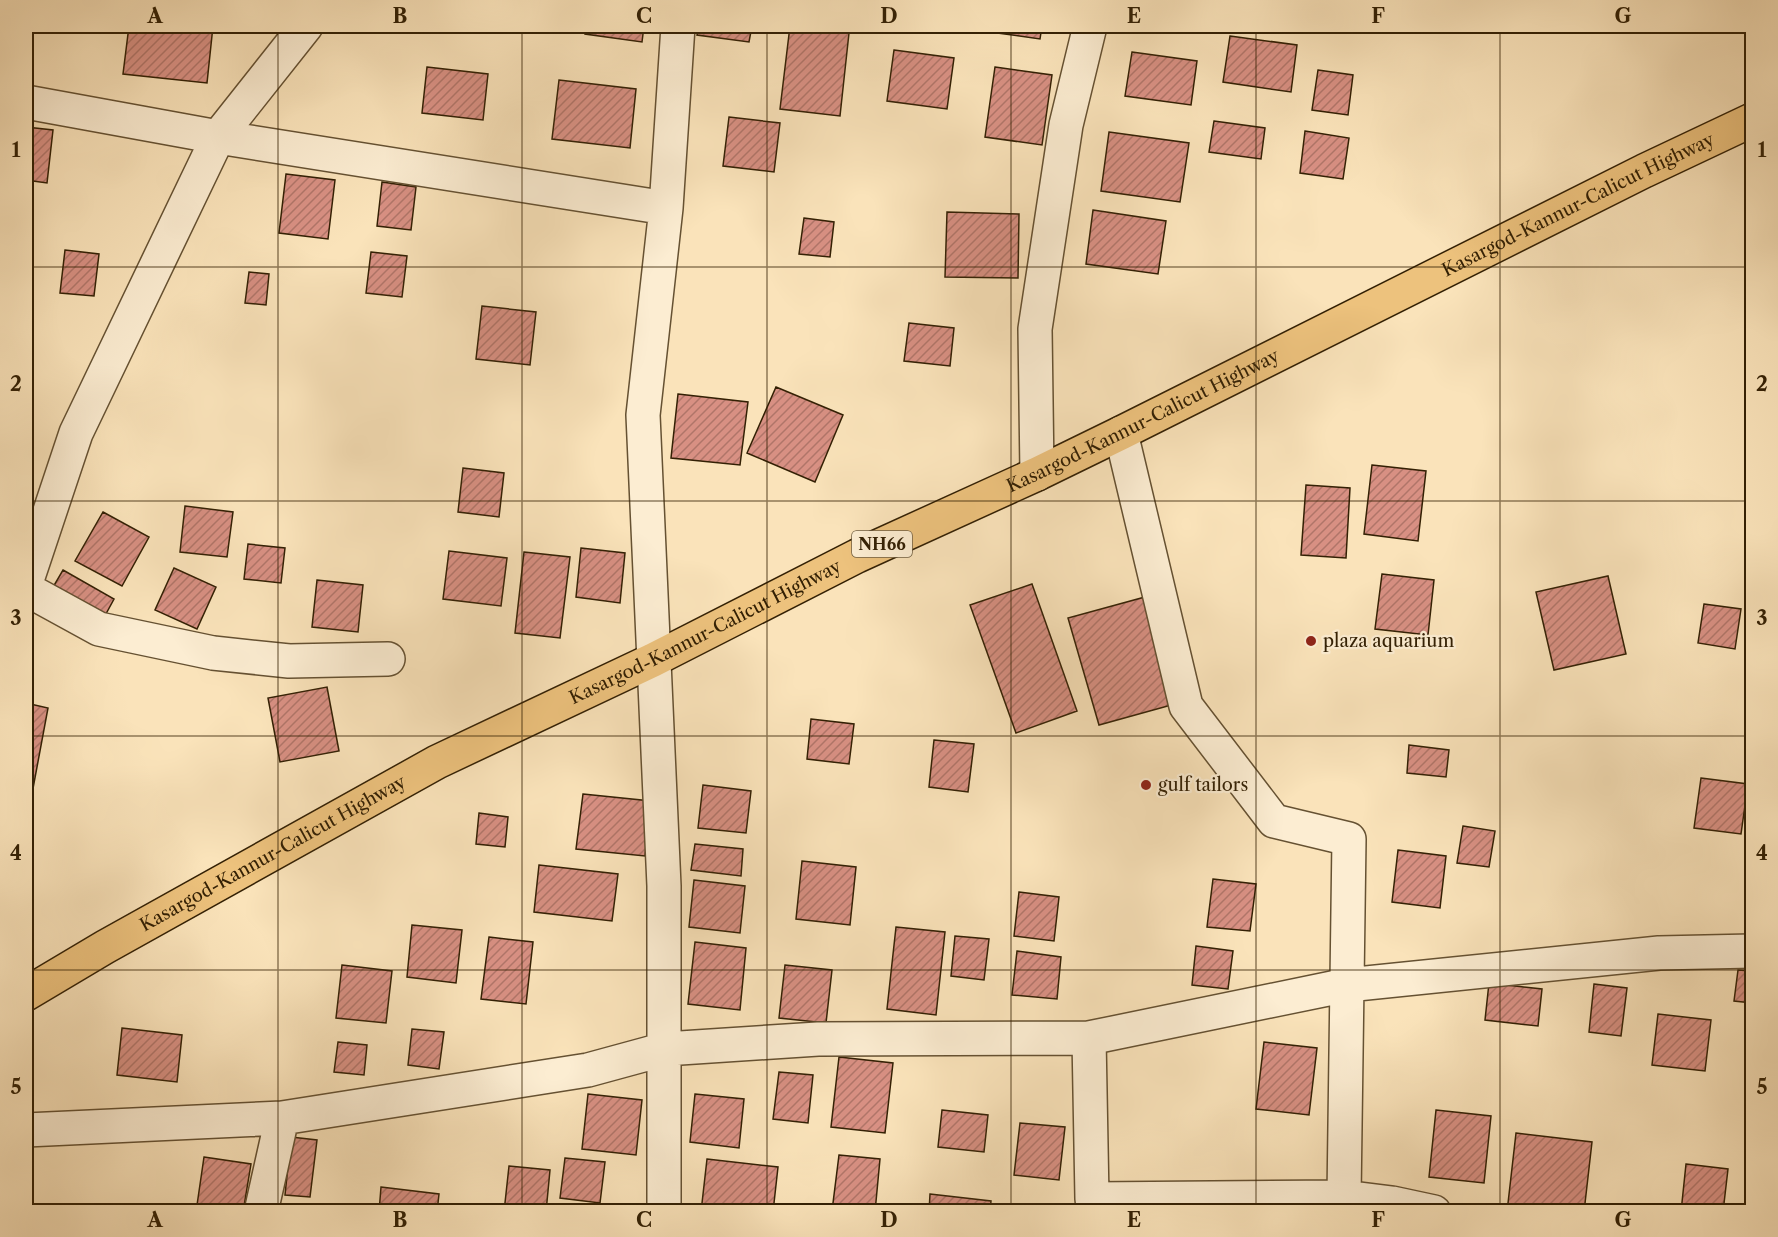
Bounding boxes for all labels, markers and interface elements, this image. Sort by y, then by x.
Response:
text: A [146,4,163,28]
text: B [393,4,408,28]
text: C [636,4,652,28]
text: D [880,4,898,28]
text: E [1127,4,1141,28]
text: F [1371,4,1385,28]
text: G [1615,4,1632,28]
street label: Kasargod-Kannur-Calicut Highway [1438,128,1719,281]
text: 1 [12,138,21,162]
text: 1 [1758,138,1767,162]
street label: Kasargod-Kannur-Calicut Highway [1003,344,1284,497]
text: 2 [10,372,22,396]
text: 2 [1756,372,1768,396]
road number: NH66 [852,531,912,557]
street label: Kasargod-Kannur-Calicut Highway [566,555,846,709]
text: 3 [10,606,22,630]
text: 3 [1756,606,1768,630]
place label: plaza aquarium [1323,630,1454,652]
marker: plaza aquarium [1304,634,1318,648]
street label: Kasargod-Kannur-Calicut Highway [136,770,410,936]
place label: gulf tailors [1158,774,1248,796]
marker: gulf tailors [1139,778,1153,792]
text: 4 [10,841,22,865]
text: 4 [1756,841,1768,865]
text: 5 [10,1075,22,1099]
text: 5 [1756,1075,1768,1099]
text: A [146,1208,163,1232]
text: B [393,1208,408,1232]
text: C [636,1208,652,1232]
text: D [880,1208,898,1232]
text: E [1127,1208,1141,1232]
text: F [1371,1208,1385,1232]
text: G [1615,1208,1632,1232]

